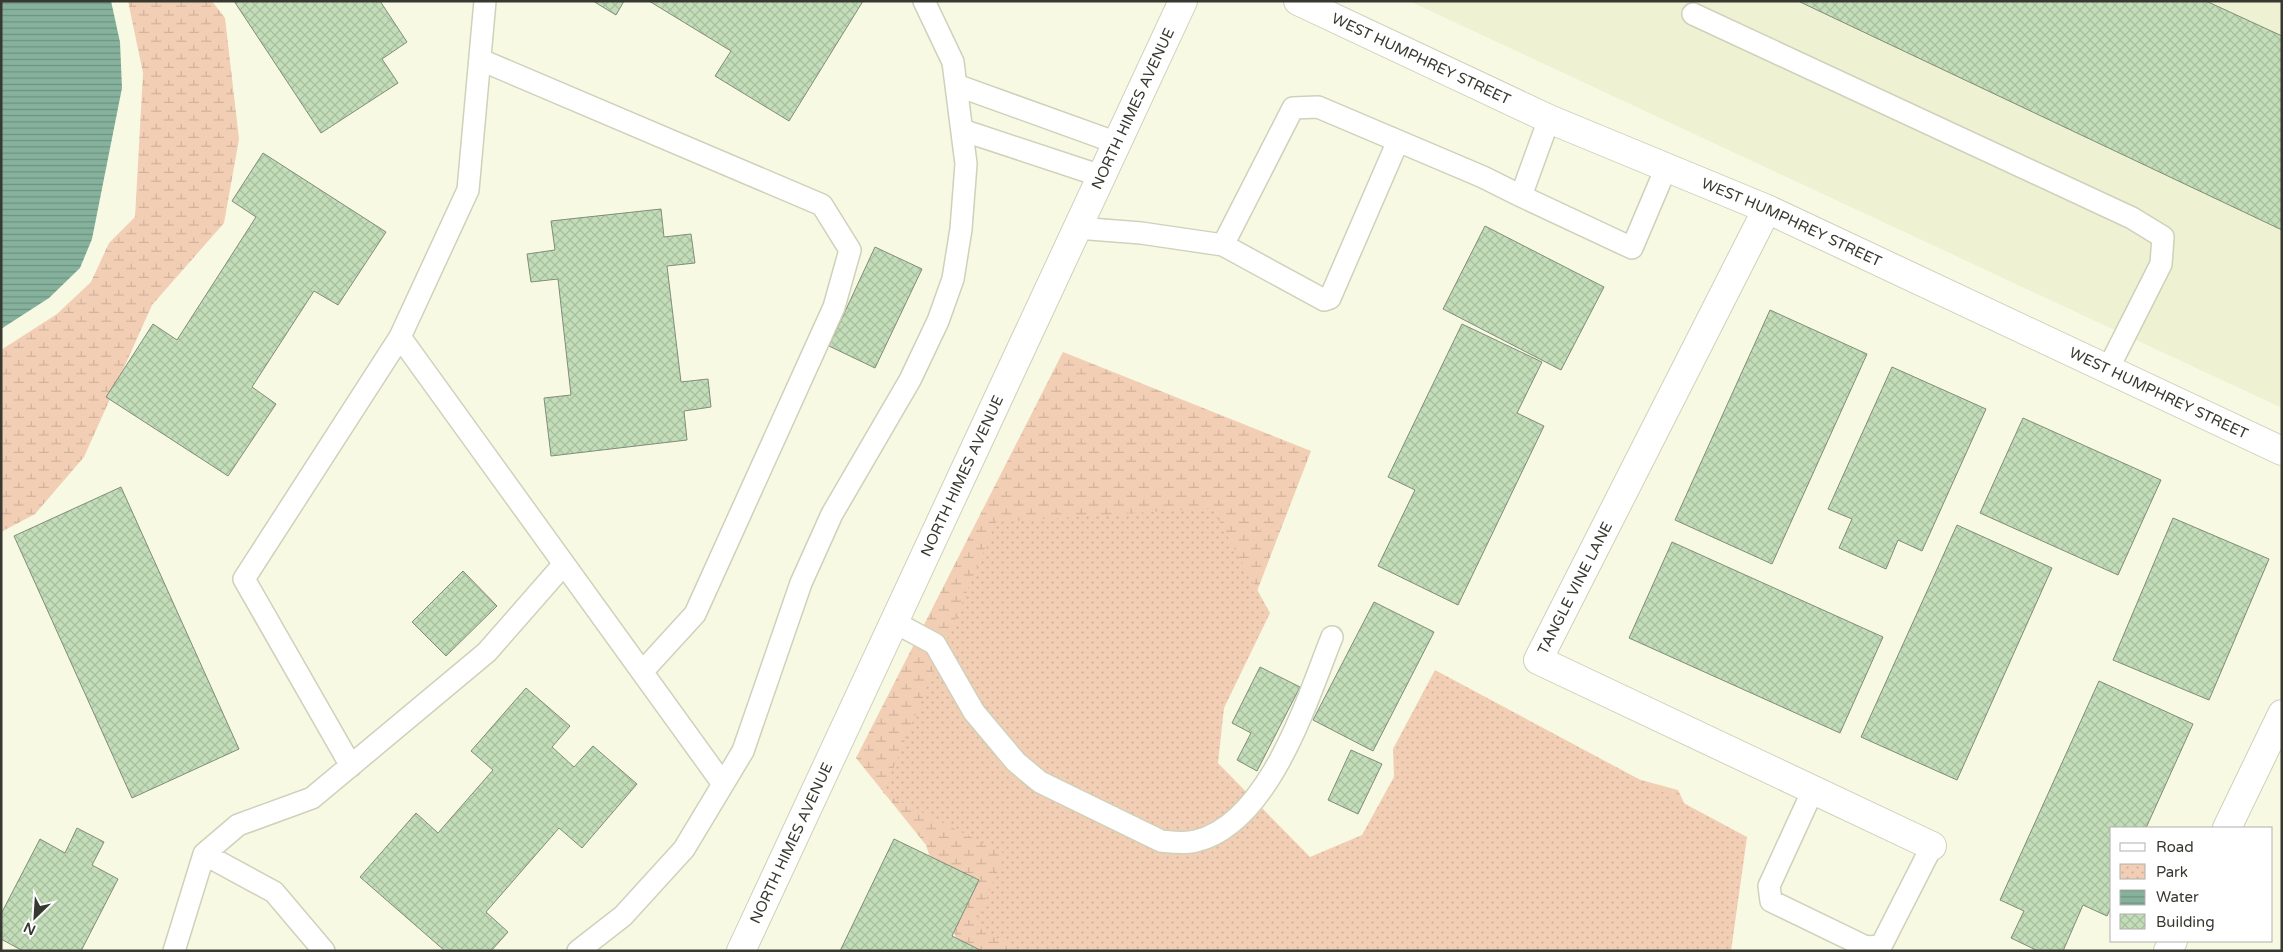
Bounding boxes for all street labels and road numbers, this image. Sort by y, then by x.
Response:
street label: WEST HUMPHREY STREET [1329,9,1513,109]
street label: NORTH HIMES AVENUE [1088,25,1178,192]
street label: WEST HUMPHREY STREET [1699,174,1885,271]
street label: WEST HUMPHREY STREET [2066,343,2251,443]
street label: NORTH HIMES AVENUE [917,392,1007,559]
street label: TANGLE VINE LANE [1534,519,1616,657]
street label: NORTH HIMES AVENUE [746,760,836,927]

